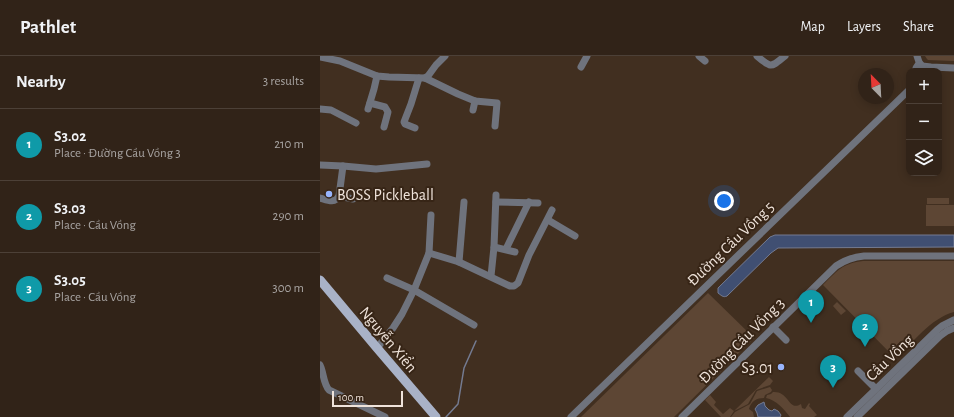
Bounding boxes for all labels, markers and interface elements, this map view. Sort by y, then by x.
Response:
text: Pathlet [20,18,76,37]
text: Map [800,20,825,34]
text: Layers [847,20,881,34]
text: Share [903,20,934,34]
north arrow [858,68,894,104]
map controls [906,68,942,176]
button: + [906,68,942,104]
text: Nearby [16,73,66,90]
text: 3 results [263,75,304,88]
button: − [906,104,942,140]
text: S3.02 [54,129,86,144]
text: 1 [27,138,31,151]
text: 210 m [274,138,304,151]
button: layers [906,140,942,176]
text: Place · Đường Cầu Vồng 3 [54,147,181,160]
place label: BOSS Pickleball [337,187,434,203]
marker: BOSS Pickleball [324,189,334,199]
your location [714,191,734,211]
street label: Đường Cầu Vồng 5 [684,198,777,289]
text: S3.03 [54,201,86,216]
text: 2 [26,210,32,223]
text: 290 m [273,210,304,223]
text: Place · Cầu Vồng [54,219,136,232]
text: S3.05 [54,273,86,288]
text: 3 [26,282,32,295]
text: 300 m [272,282,304,295]
pin: 1 [798,290,824,323]
text: Place · Cầu Vồng [54,291,136,304]
street label: Đường Cầu Vồng 3 [696,295,788,387]
street label: Nguyễn Xiển [356,303,422,376]
pin: 2 [852,314,878,347]
street label: Cầu Vồng [863,331,916,384]
pin: 3 [820,355,846,388]
place label: S3.01 [741,360,773,376]
marker: S3.01 [776,362,786,372]
scale bar [332,389,403,408]
text: 100 m [338,392,364,403]

